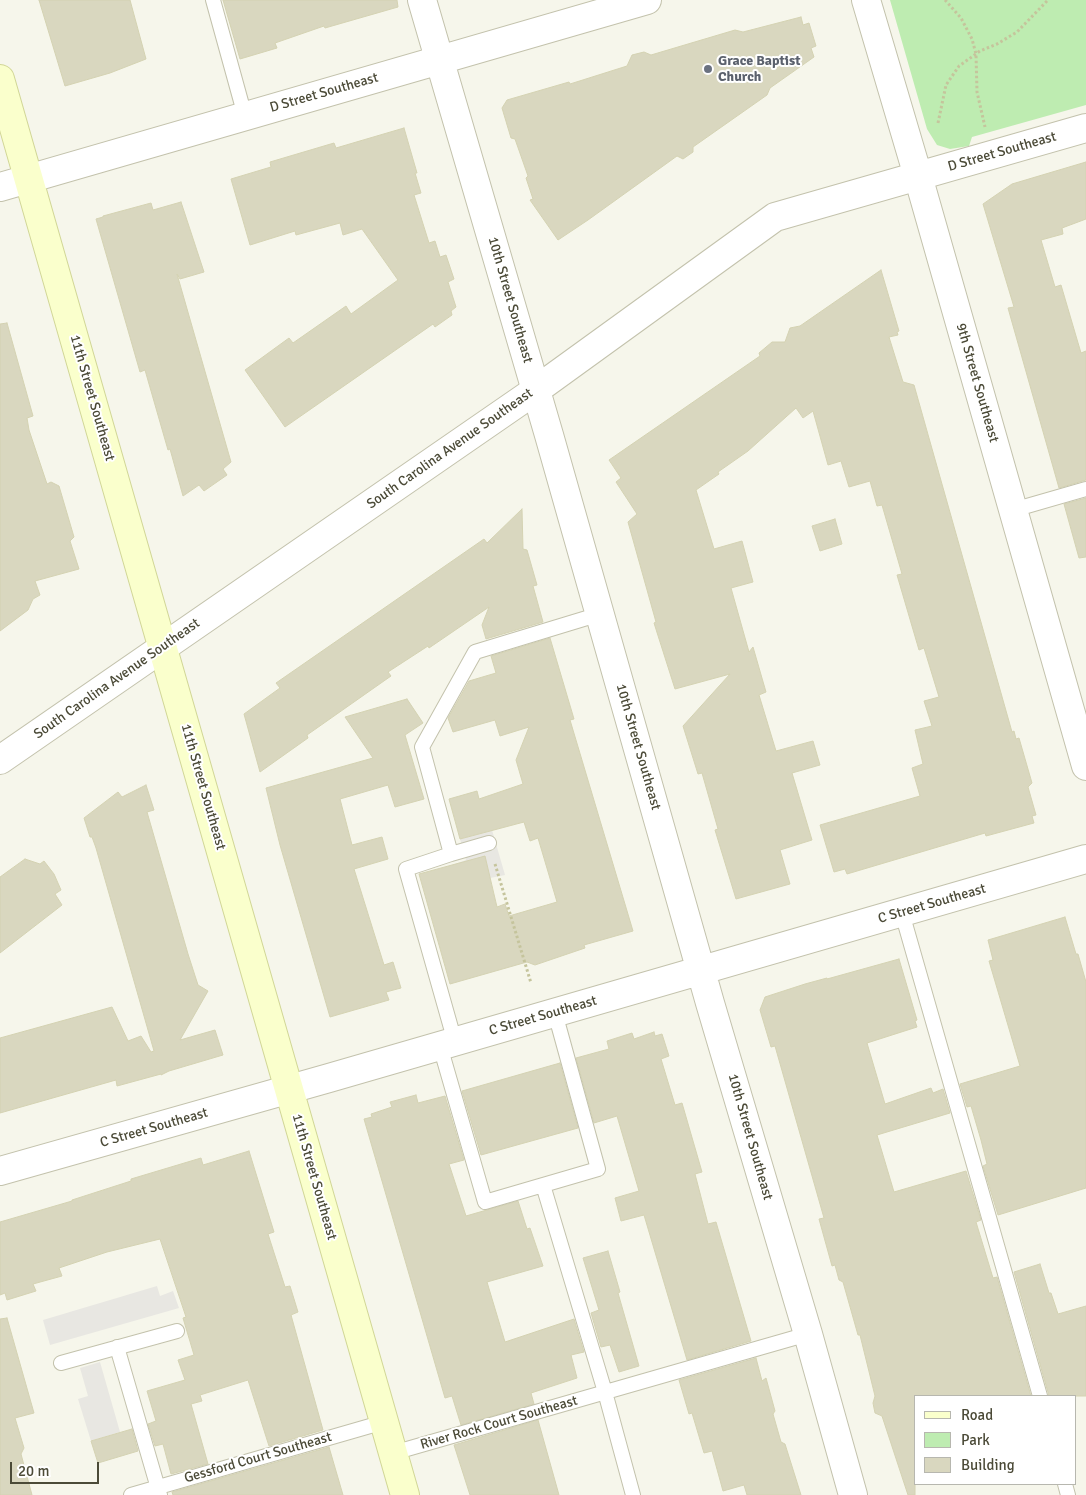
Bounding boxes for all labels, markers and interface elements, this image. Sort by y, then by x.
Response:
place label: Grace Baptist Church [718,53,800,85]
marker: Grace Baptist Church [702,63,714,75]
street label: D Street Southeast [268,69,380,117]
street label: D Street Southeast [946,128,1058,176]
street label: 10th Street Southeast [484,235,536,365]
street label: 9th Street Southeast [952,322,1002,444]
street label: 11th Street Southeast [66,333,118,463]
street label: South Carolina Avenue Southeast [364,385,536,513]
street label: South Carolina Avenue Southeast [31,615,203,743]
street label: 10th Street Southeast [612,682,664,812]
street label: 11th Street Southeast [177,722,229,852]
street label: C Street Southeast [876,881,988,927]
street label: C Street Southeast [487,993,599,1039]
street label: 10th Street Southeast [724,1072,776,1202]
street label: C Street Southeast [98,1105,210,1151]
street label: 11th Street Southeast [288,1112,340,1242]
street label: River Rock Court Southeast [418,1392,580,1454]
legend [914,1395,1076,1485]
text: Road [961,1406,993,1424]
street label: Gessford Court Southeast [182,1429,334,1487]
text: Park [961,1431,990,1449]
scale bar [12,1452,101,1484]
text: Building [961,1456,1015,1474]
text: 20 m [18,1462,49,1480]

